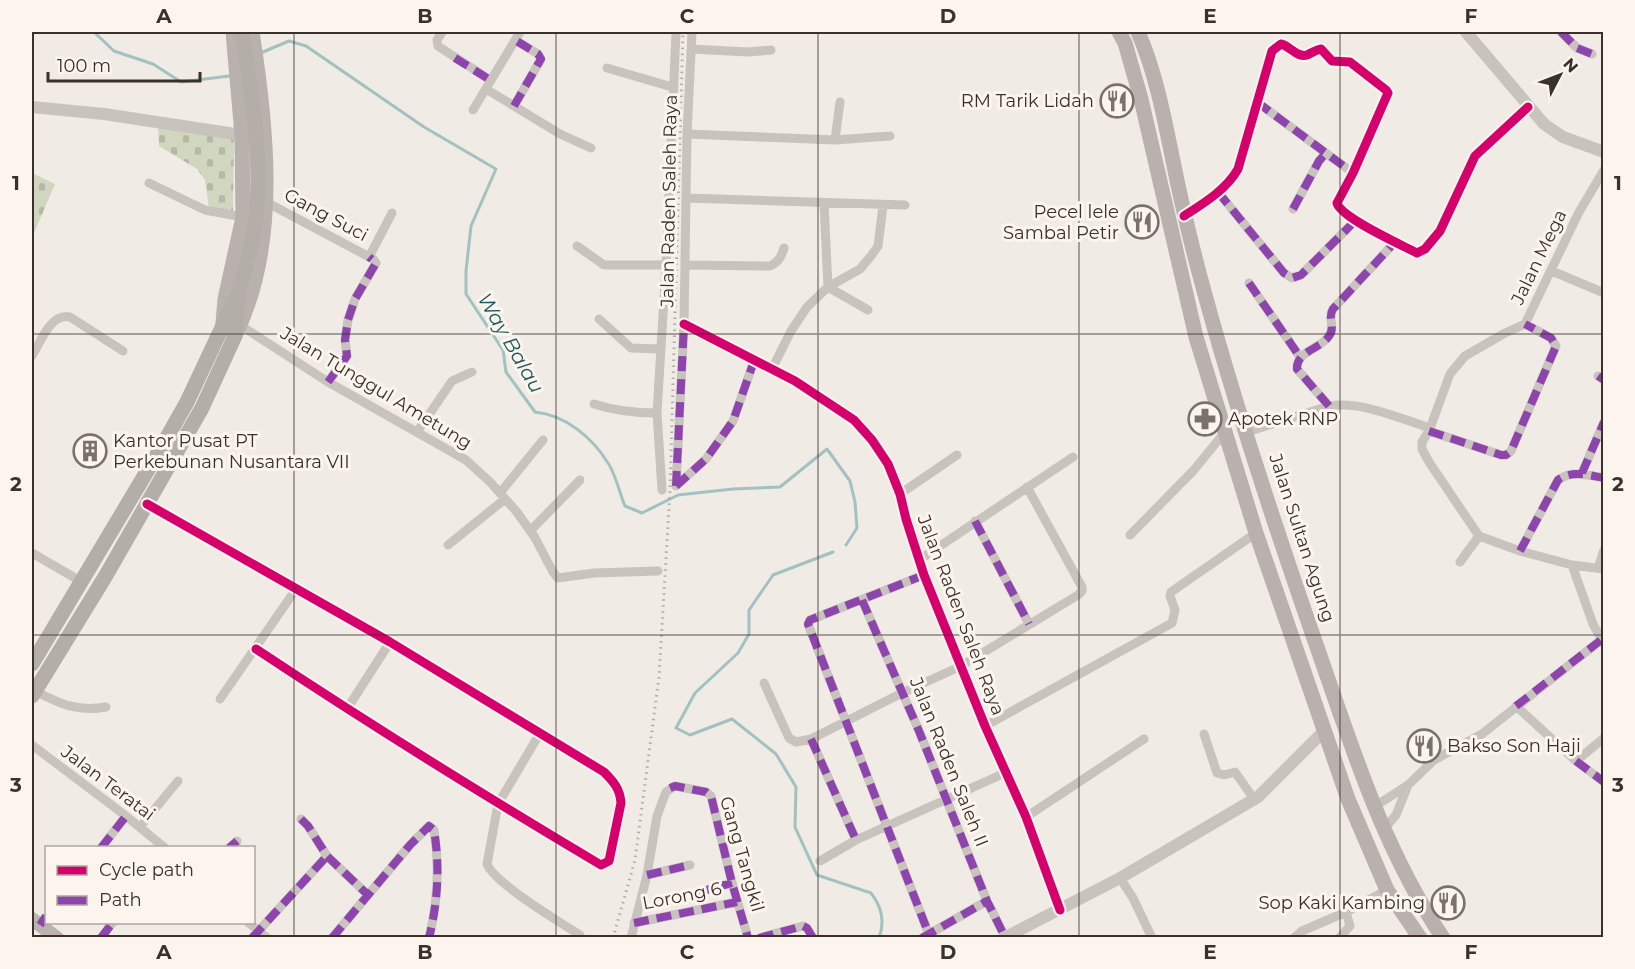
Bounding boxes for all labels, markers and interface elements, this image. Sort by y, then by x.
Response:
text: A [155,4,172,28]
text: B [417,4,433,28]
text: C [680,4,695,28]
text: D [940,4,956,28]
text: E [1203,4,1217,28]
text: F [1465,4,1478,28]
scale bar [48,45,200,83]
north arrow [1530,45,1590,105]
text: N [1559,54,1582,76]
text: 100 m [57,55,111,77]
restaurant icon: RM Tarik Lidah [1099,83,1135,119]
place label: RM Tarik Lidah [961,90,1094,112]
street label: Jalan Raden Saleh Raya [656,94,682,309]
text: 1 [12,171,20,195]
text: 1 [1614,171,1622,195]
street label: Gang Suci [280,184,372,246]
place label: Pecel lele Sambal Petir [1003,201,1119,244]
restaurant icon: Pecel lele Sambal Petir [1124,204,1160,240]
street label: Jalan Mega [1506,206,1571,309]
water label: Way Balau [473,289,549,397]
street label: Jalan Tunggul Ametung [275,322,476,454]
pharmacy icon: Apotek RNP [1187,401,1223,437]
place label: Apotek RNP [1228,408,1338,430]
place label: Kantor Pusat PT Perkebunan Nusantara VII [113,430,350,473]
building icon: Kantor Pusat PT Perkebunan Nusantara VII [72,433,108,469]
street label: Jalan Sultan Agung [1264,450,1340,625]
text: 2 [10,472,22,496]
text: 2 [1612,472,1624,496]
street label: Jalan Raden Saleh Raya [912,511,1009,718]
street label: Jalan Raden Saleh II [905,673,993,850]
restaurant icon: Bakso Son Haji [1406,728,1442,764]
place label: Bakso Son Haji [1447,735,1581,757]
street label: Jalan Teratai [56,740,159,825]
text: 3 [9,773,22,797]
text: 3 [1611,773,1624,797]
street label: Gang Tangkil [715,794,769,914]
legend [45,846,255,924]
text: Cycle path [99,859,194,881]
street label: Lorong 6 [641,878,723,914]
restaurant icon: Sop Kaki Kambing [1430,885,1466,921]
text: Path [99,889,142,911]
place label: Sop Kaki Kambing [1258,892,1425,914]
text: A [155,940,172,964]
text: B [417,940,433,964]
text: C [680,940,695,964]
text: D [940,940,956,964]
text: E [1203,940,1217,964]
text: F [1465,940,1478,964]

